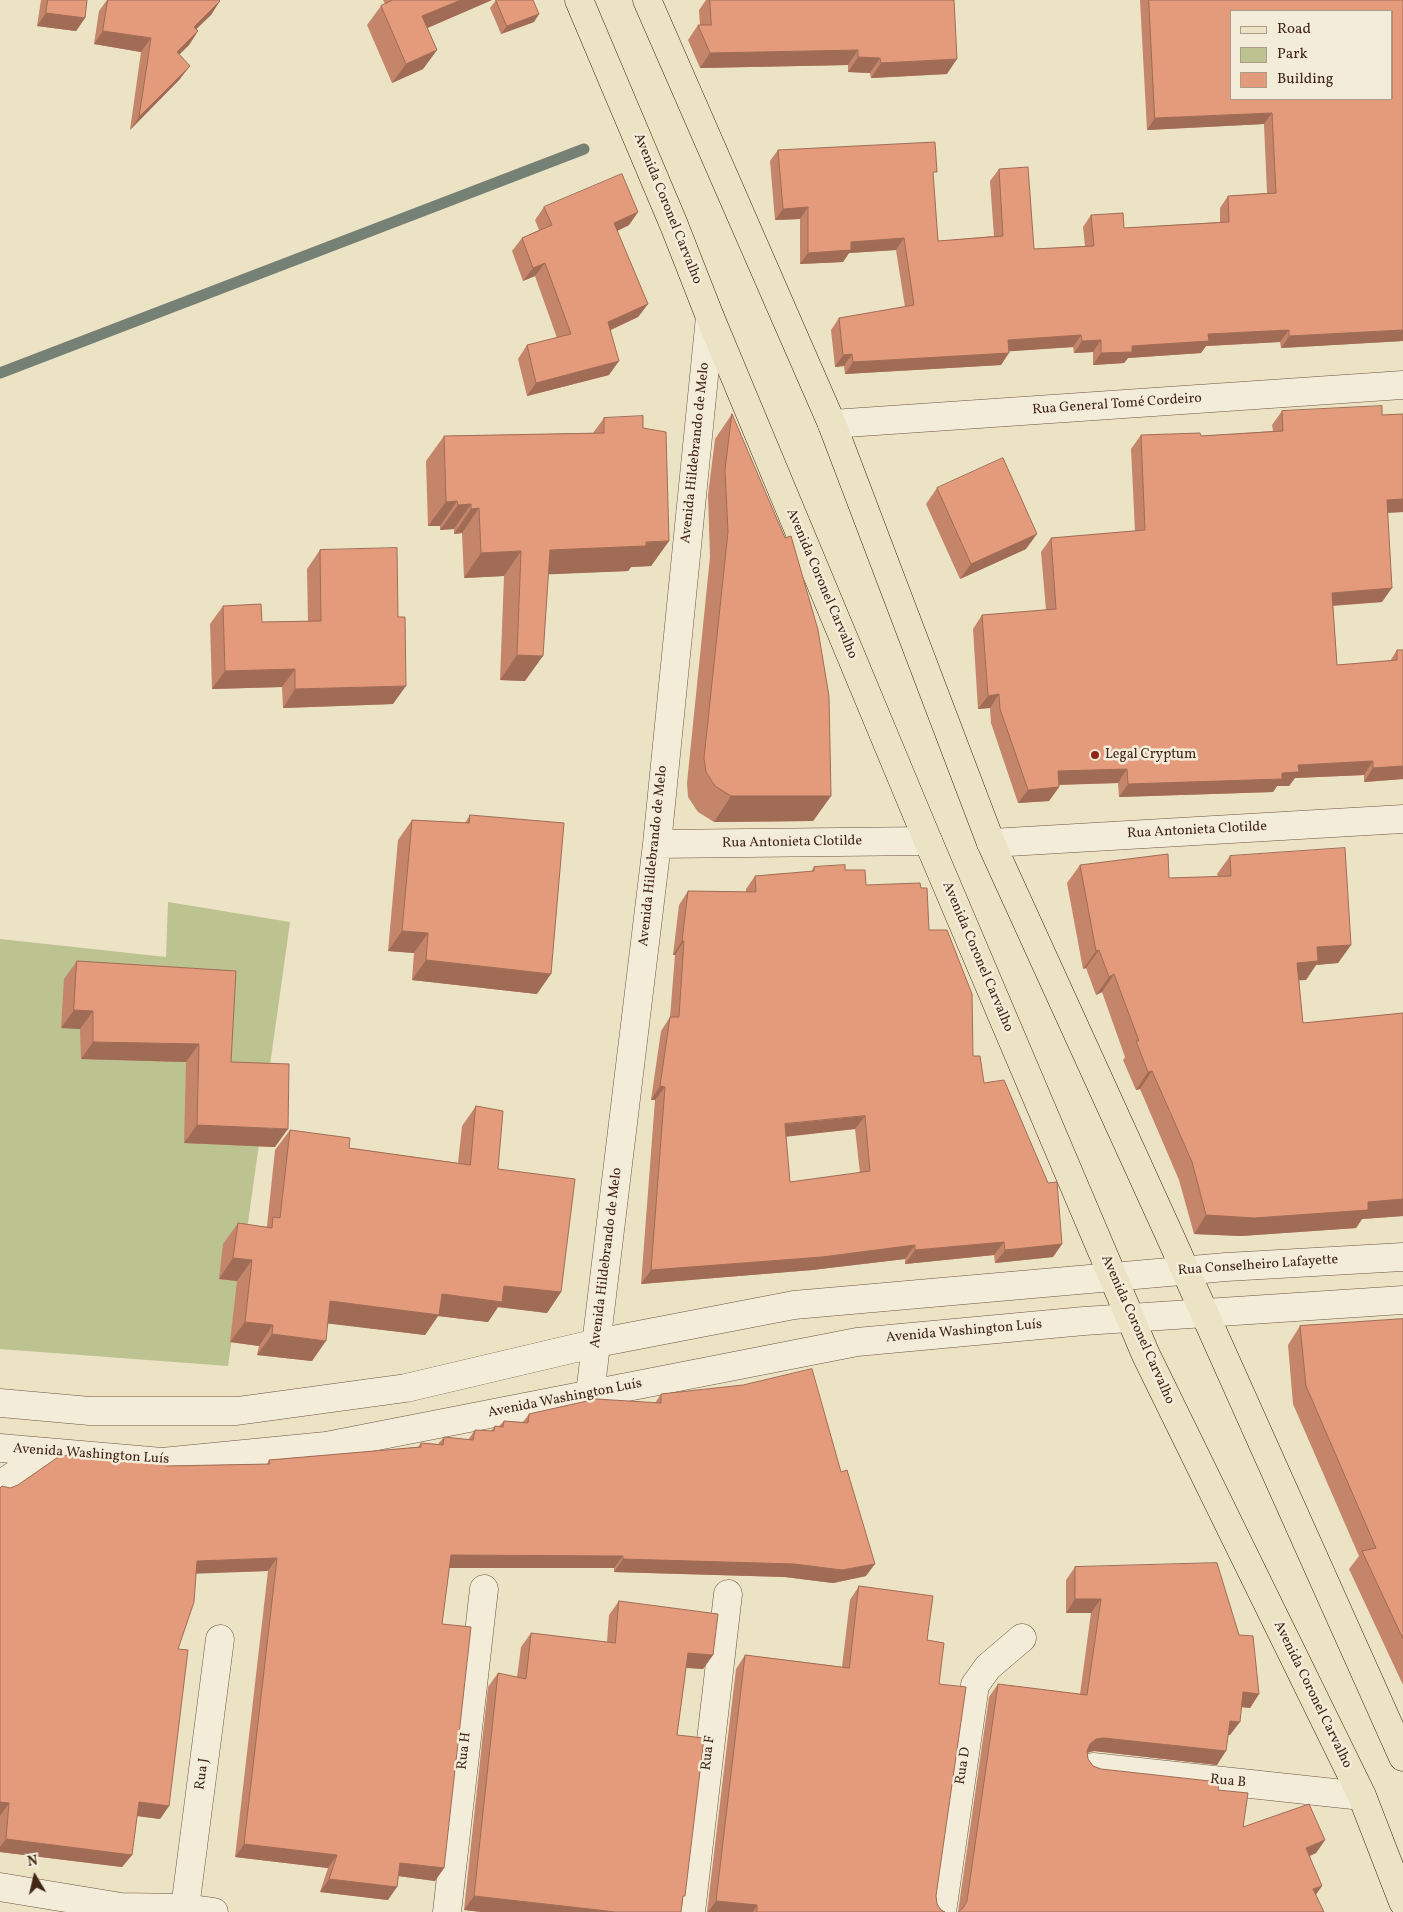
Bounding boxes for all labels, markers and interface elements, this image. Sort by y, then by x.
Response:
legend [1230,10,1393,100]
text: Road [1277,19,1311,40]
text: Park [1277,44,1308,65]
text: Building [1277,69,1333,90]
street label: Avenida Coronel Carvalho [629,131,705,287]
street label: Avenida Hildebrando de Melo [678,362,714,544]
street label: Rua General Tomé Cordeiro [1032,391,1202,419]
street label: Avenida Coronel Carvalho [782,506,860,662]
place label: Legal Cryptum [1105,747,1196,763]
marker: Legal Cryptum [1089,749,1101,761]
street label: Avenida Hildebrando de Melo [636,765,672,947]
street label: Rua Antonieta Clotilde [1127,819,1267,843]
street label: Rua Antonieta Clotilde [722,833,862,853]
street label: Avenida Coronel Carvalho [938,879,1016,1035]
street label: Avenida Hildebrando de Melo [588,1167,626,1349]
street label: Rua Conselheiro Lafayette [1177,1252,1339,1280]
street label: Avenida Coronel Carvalho [1097,1253,1177,1407]
street label: Avenida Washington Luís [885,1317,1043,1347]
street label: Avenida Washington Luís [487,1376,643,1422]
street label: Avenida Washington Luís [12,1441,170,1469]
street label: Avenida Coronel Carvalho [1269,1619,1355,1771]
street label: Rua H [455,1731,475,1771]
street label: Rua F [699,1735,719,1771]
street label: Rua D [953,1746,975,1786]
street label: Rua J [192,1757,214,1791]
street label: Rua B [1209,1772,1247,1792]
north arrow [10,1852,60,1902]
text: N [26,1852,39,1872]

